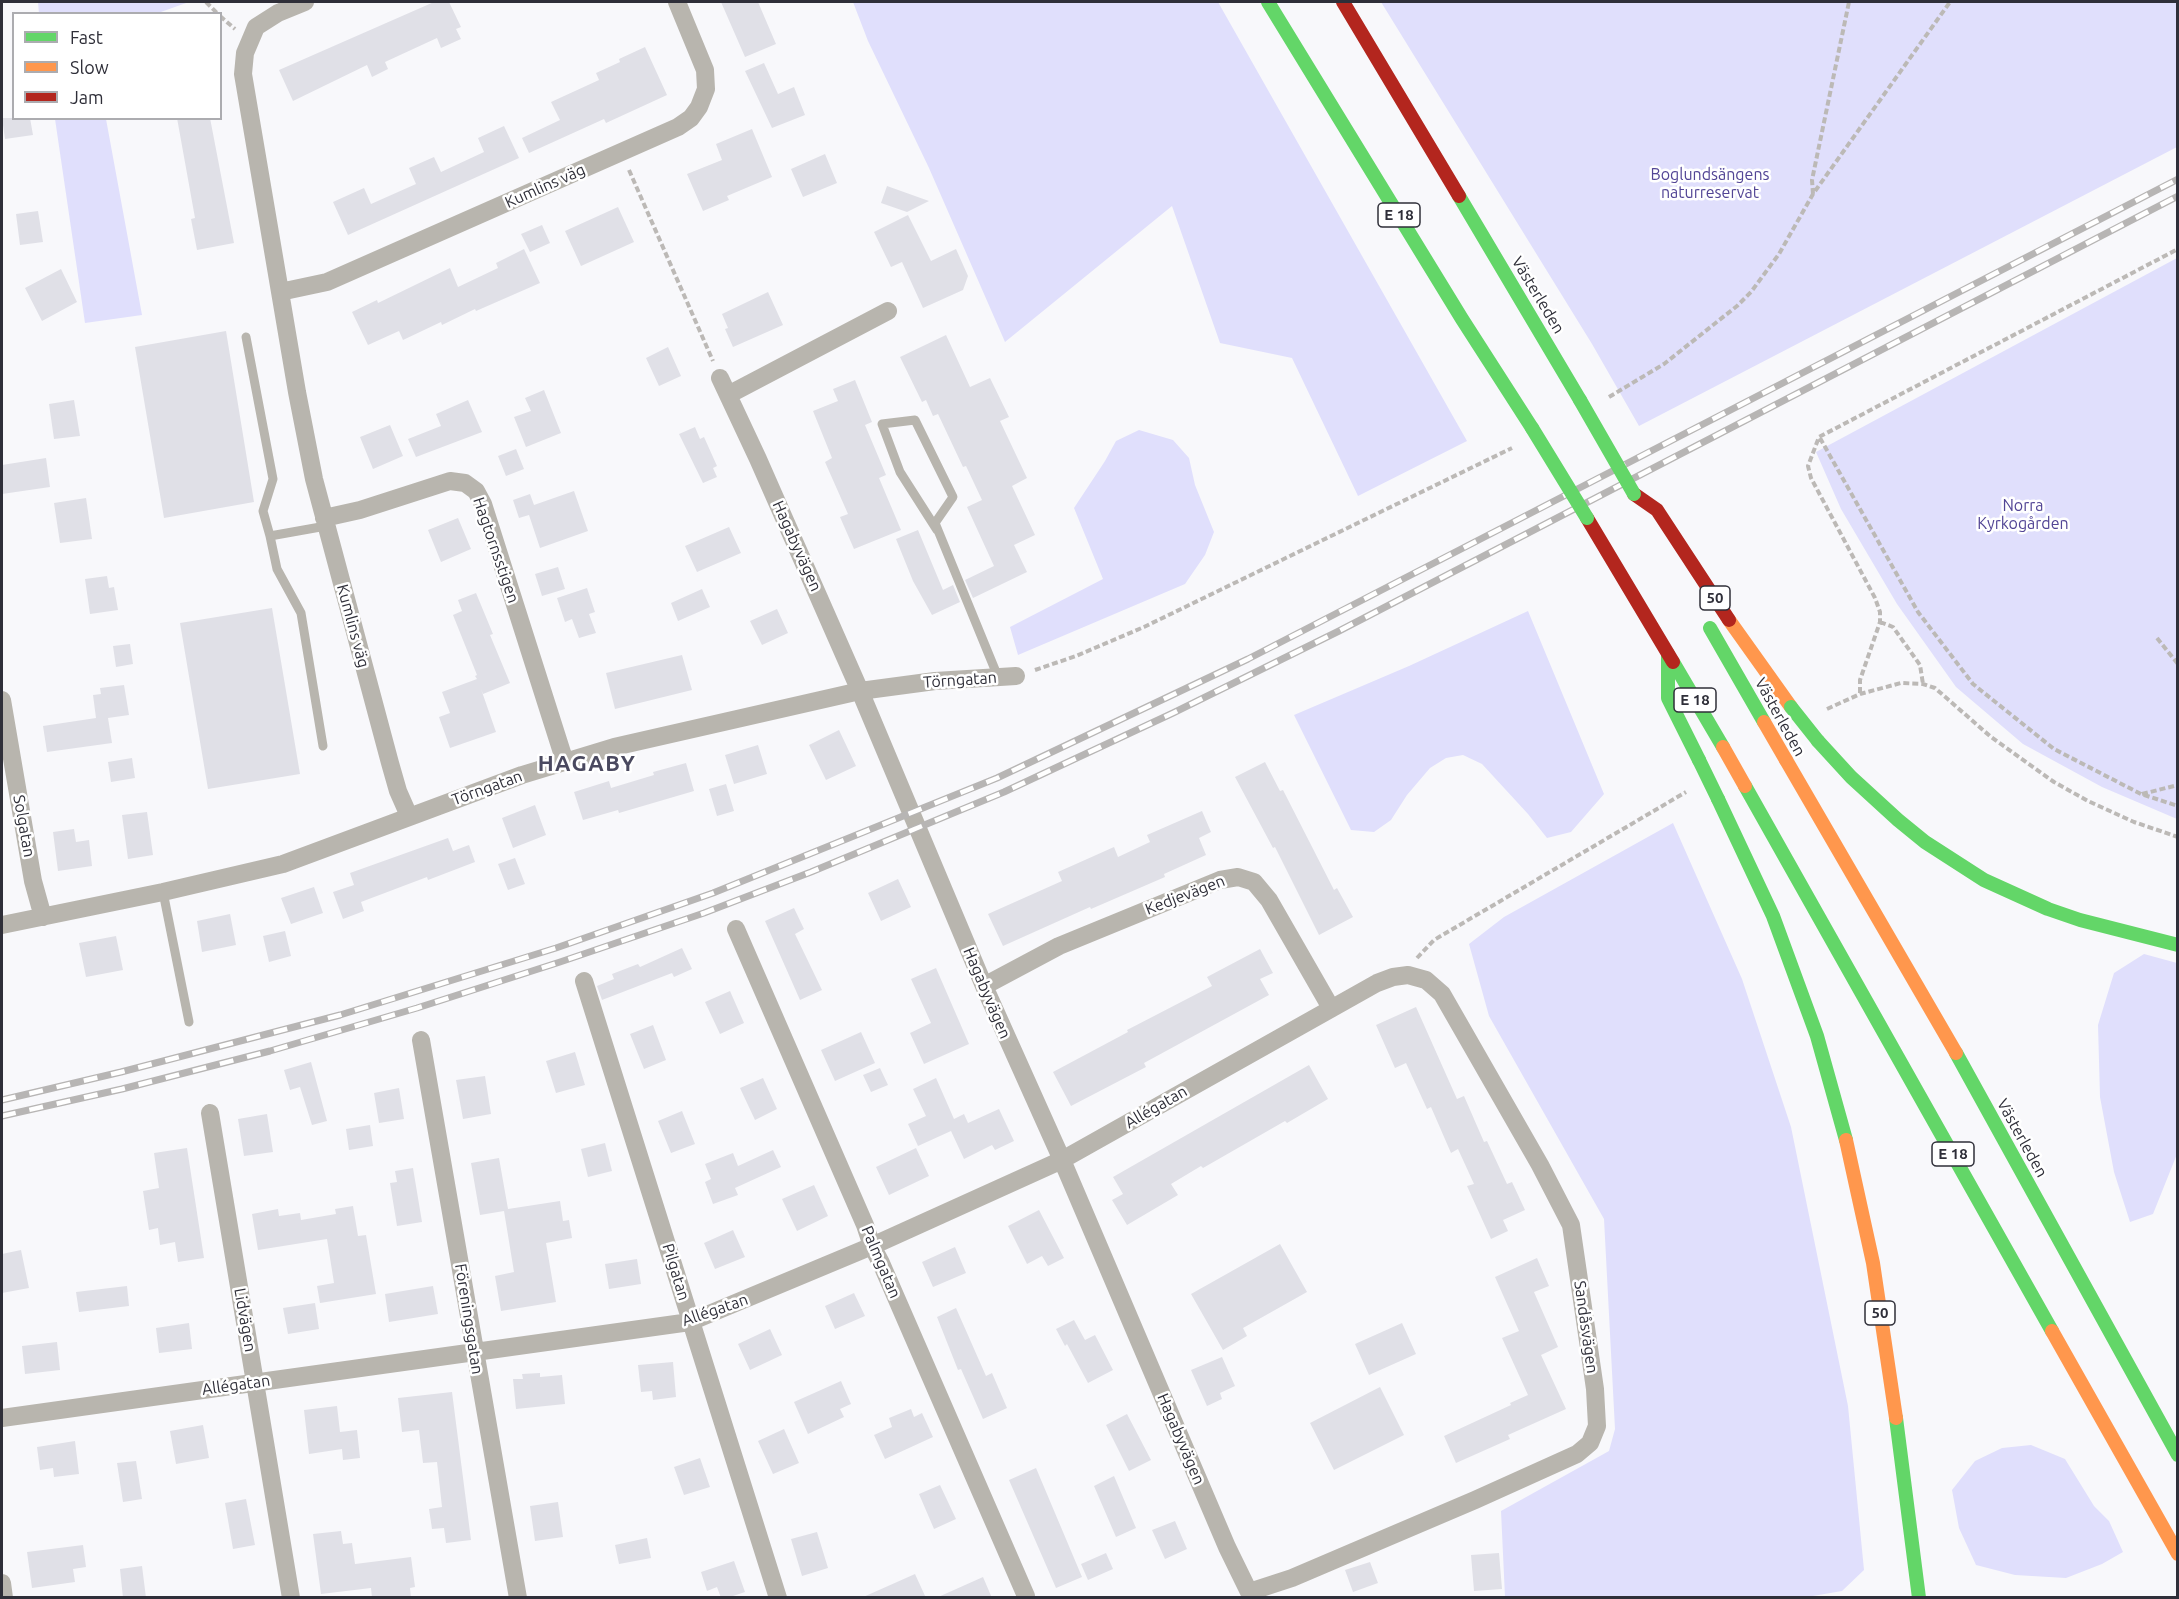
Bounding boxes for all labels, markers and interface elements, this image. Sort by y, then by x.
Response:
legend [12,12,222,120]
text: Fast [70,27,103,47]
text: Slow [70,57,109,77]
text: Jam [70,87,104,107]
street label: Kumlins väg [502,160,588,212]
park label: Boglundsängens naturreservat [1651,165,1769,203]
road number: E 18 [1378,203,1420,227]
street label: Västerleden [1507,253,1569,337]
street label: Hagtornsstigen [469,495,523,605]
park label: Norra Kyrkogården [1977,496,2069,534]
street label: Hagabyvägen [768,498,826,594]
street label: Kumlins väg [333,582,373,670]
road number: 50 [1700,586,1730,610]
street label: Törngatan [923,668,997,692]
street label: Västerleden [1751,674,1809,760]
road number: E 18 [1674,688,1716,712]
district label: HAGABY [538,751,636,777]
street label: Törngatan [449,766,525,810]
street label: Solgatan [9,793,39,859]
street label: Kedjevägen [1143,871,1227,919]
street label: Hagabyvägen [959,944,1015,1042]
street label: Allégatan [1121,1082,1191,1132]
street label: Västerleden [1993,1095,2051,1181]
road number: E 18 [1932,1142,1974,1166]
street label: Palmgatan [857,1223,905,1301]
street label: Pilgatan [658,1241,694,1303]
street label: Föreningsgatan [451,1262,487,1376]
street label: Sandåsvägen [1570,1279,1602,1375]
street label: Lidvägen [230,1287,260,1353]
street label: Allégatan [679,1290,751,1330]
road number: 50 [1865,1301,1895,1325]
street label: Allégatan [201,1371,271,1399]
street label: Hagabyvägen [1153,1390,1209,1488]

